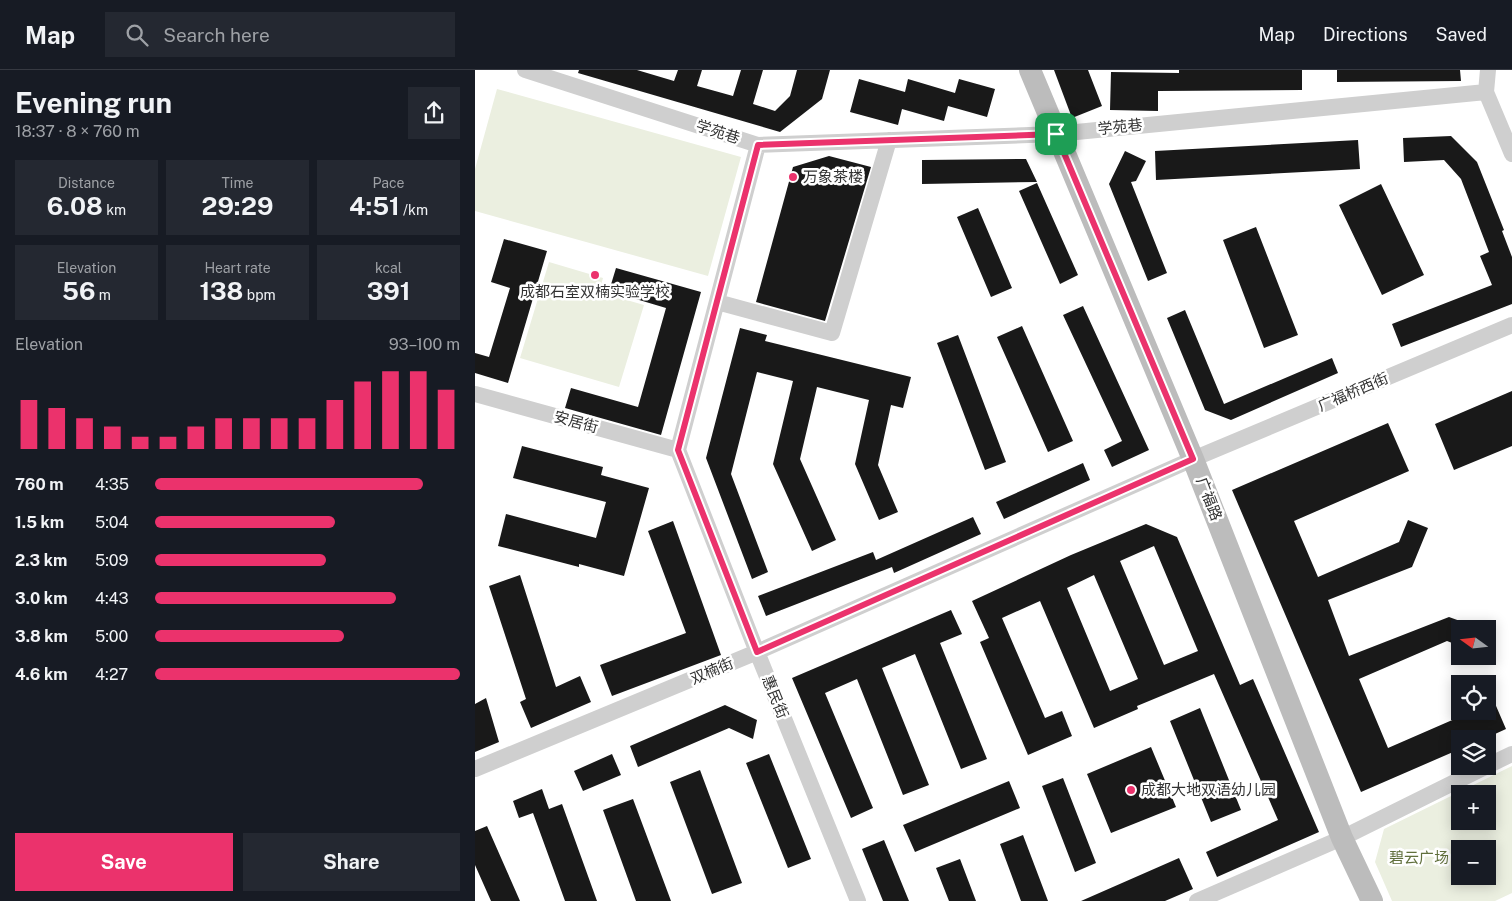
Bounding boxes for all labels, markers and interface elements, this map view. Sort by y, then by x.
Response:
search box [105,12,455,57]
text: Map [25,21,75,49]
icon: search [123,21,151,49]
text: Search here [163,24,270,46]
text: Map [1258,24,1295,45]
text: Directions [1323,24,1408,45]
text: Saved [1436,24,1487,45]
text: Evening run [15,86,172,119]
button: share [408,87,460,139]
pin [1035,113,1077,155]
street label: 学苑巷 [694,116,742,147]
street label: 学苑巷 [1097,116,1143,137]
icon: arrive [1042,120,1070,148]
text: 18:37 · 8 × 760 m [15,122,140,141]
place label: 万象茶楼 [803,168,863,185]
marker: 万象茶楼 [787,171,799,183]
text: Distance [58,175,115,191]
text: Time [222,175,253,191]
text: Pace [372,175,405,191]
text: 6.08 [47,191,103,221]
text: 29:29 [202,191,273,221]
text: 4:51 [349,191,400,221]
text: km [103,202,126,218]
text: /km [400,202,428,218]
text: Elevation [57,260,116,276]
text: Heart rate [204,260,271,276]
text: kcal [375,260,402,276]
marker: 成都石室双楠实验学校 [589,269,601,281]
text: 56 [62,276,95,306]
text: 138 [199,276,243,306]
text: 391 [367,276,410,306]
place label: 成都石室双楠实验学校 [520,283,670,300]
text: m [95,287,111,303]
text: bpm [243,287,276,303]
text: Elevation [15,335,83,354]
text: 93–100 m [389,335,460,354]
street label: 广福桥西街 [1315,369,1391,414]
street label: 安居街 [552,407,600,436]
text: 760 m [15,475,64,494]
text: 4:35 [95,475,129,494]
street label: 广福路 [1193,475,1225,523]
text: 1.5 km [15,513,64,532]
text: 5:04 [95,513,129,532]
text: 2.3 km [15,551,67,570]
text: 5:09 [95,551,129,570]
text: 3.0 km [15,589,67,608]
text: 4:43 [95,589,129,608]
north arrow [1451,620,1496,665]
map controls [1451,620,1496,885]
text: 3.8 km [15,627,68,646]
text: 5:00 [95,627,128,646]
street label: 双楠街 [688,654,736,687]
text: 4.6 km [15,665,68,684]
text: 4:27 [95,665,128,684]
street label: 惠民街 [759,673,792,721]
button: locate [1451,675,1496,720]
button: layers [1451,730,1496,775]
place label: 成都大地双语幼儿园 [1141,781,1276,798]
marker: 成都大地双语幼儿园 [1125,784,1137,796]
button: + [1451,785,1496,830]
button: Save [15,833,233,891]
button: Share [243,833,460,891]
button: − [1451,840,1496,885]
park label: 碧云广场 [1389,849,1449,866]

